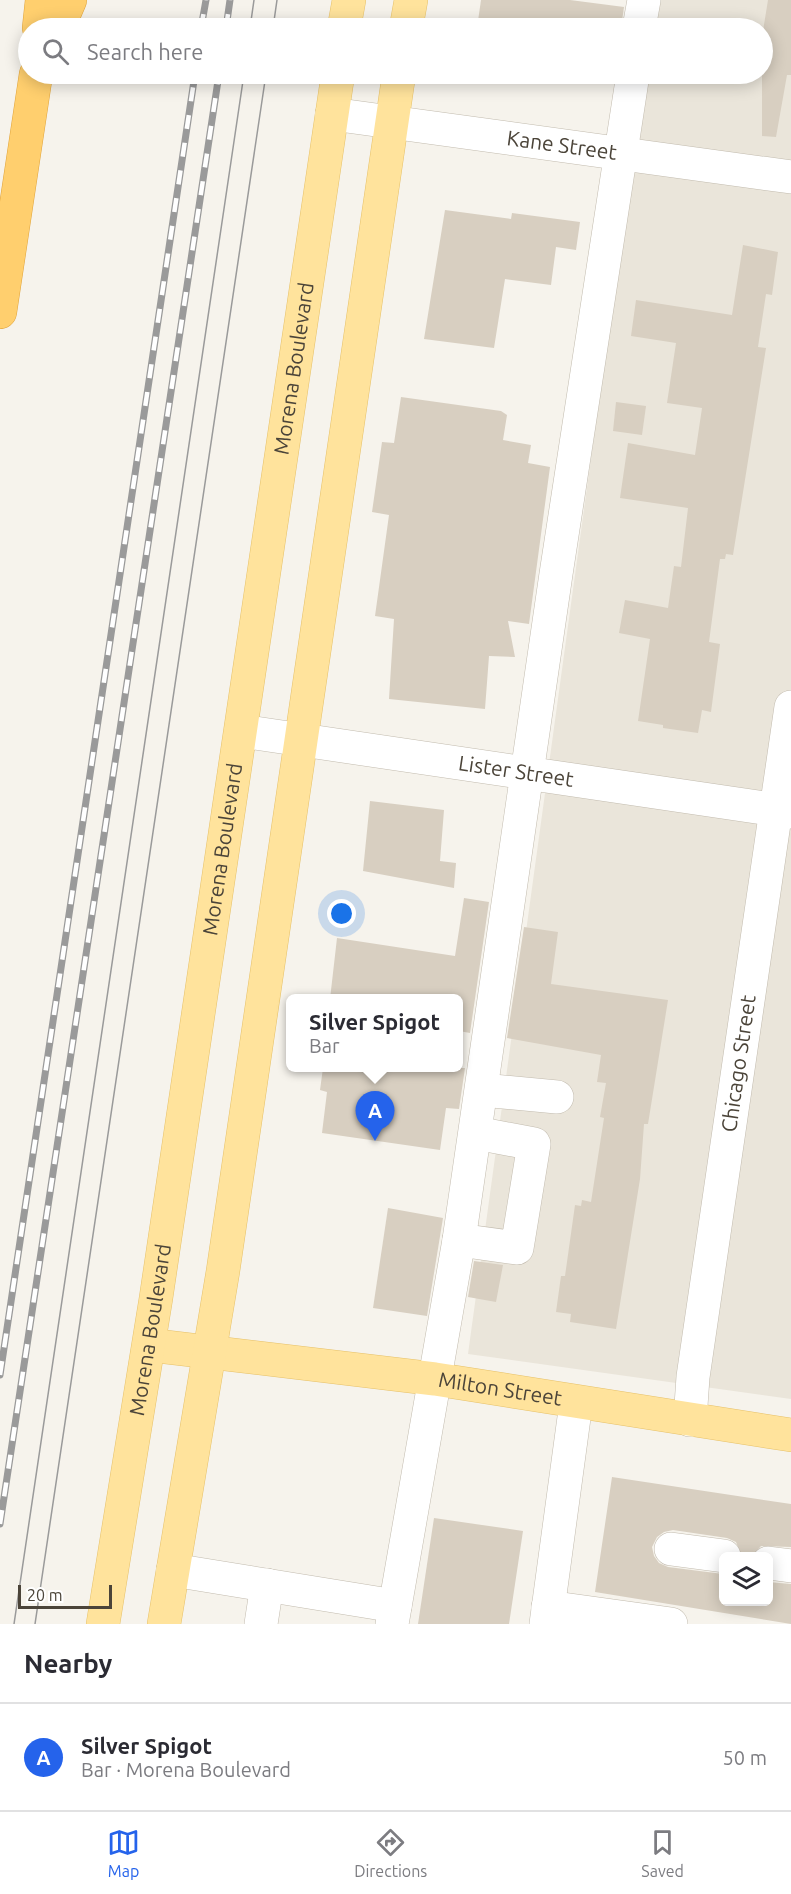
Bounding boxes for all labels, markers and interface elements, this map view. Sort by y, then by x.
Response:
search box [18,18,773,84]
icon: search [39,35,72,68]
text: Search here [87,39,203,64]
street label: Kane Street [506,125,618,164]
street label: Morena Boulevard [269,281,318,456]
street label: Lister Street [457,750,575,791]
street label: Morena Boulevard [197,761,246,937]
your location [327,899,356,928]
street label: Chicago Street [716,993,760,1133]
popup [286,994,463,1072]
text: Silver Spigot [309,1009,440,1034]
text: Bar [309,1034,340,1057]
pin: A [356,1092,394,1141]
street label: Morena Boulevard [124,1242,175,1417]
street label: Milton Street [437,1367,564,1410]
map controls [719,1552,773,1606]
button: layers [719,1552,773,1606]
scale bar [18,1582,112,1610]
text: 20 m [27,1586,63,1604]
text: Nearby [24,1649,112,1678]
text: Silver Spigot [81,1733,212,1758]
text: A [36,1746,51,1769]
text: 50 m [723,1746,767,1769]
text: Bar · Morena Boulevard [81,1758,291,1781]
tab: Map [107,1826,140,1880]
tab: Directions [354,1826,427,1880]
tab: Saved [641,1826,684,1880]

